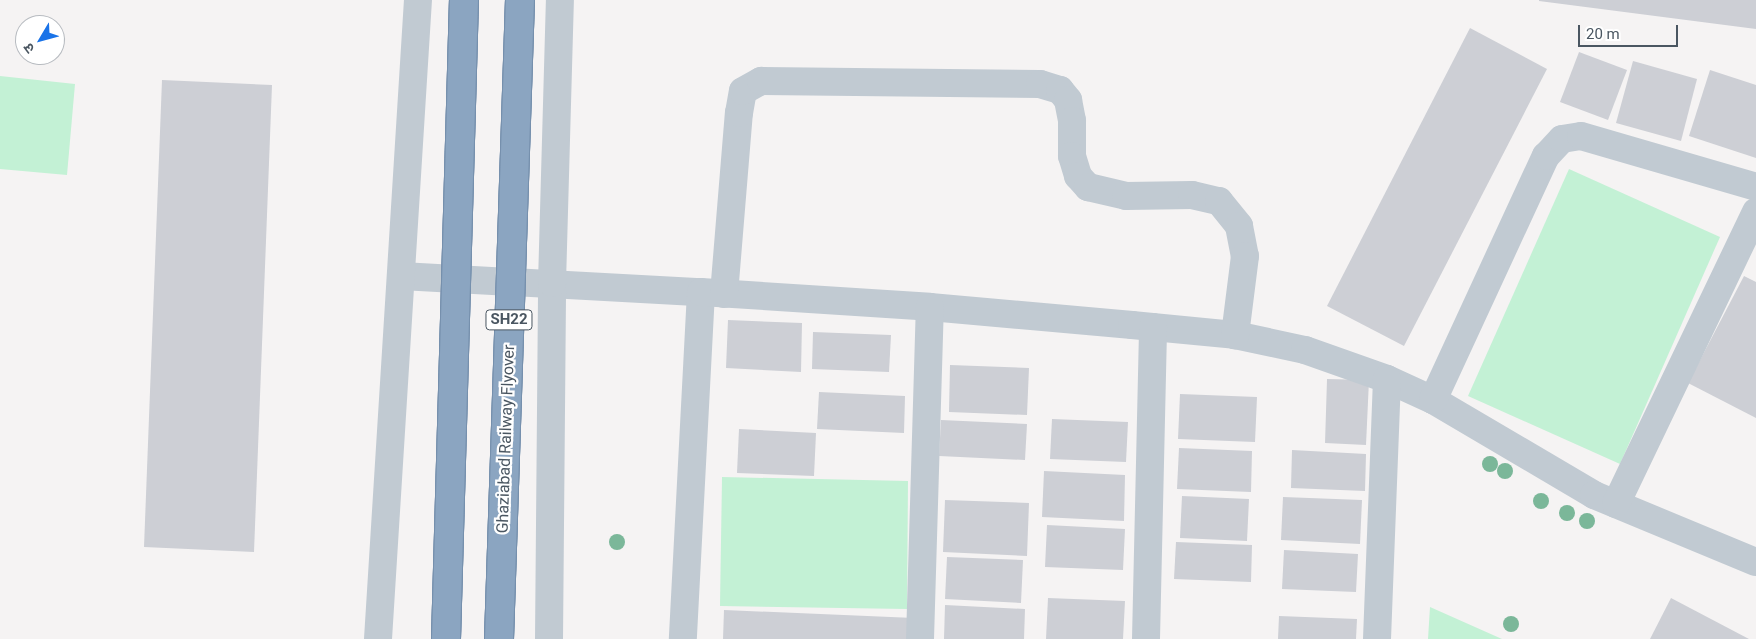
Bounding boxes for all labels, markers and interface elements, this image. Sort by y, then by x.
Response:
north arrow [15,15,65,65]
scale bar [1581,15,1681,47]
text: 20 m [1586,25,1620,43]
text: उ [20,40,38,57]
road number: SH22 [485,308,533,332]
street label: Ghaziabad Railway Flyover [493,344,519,534]

